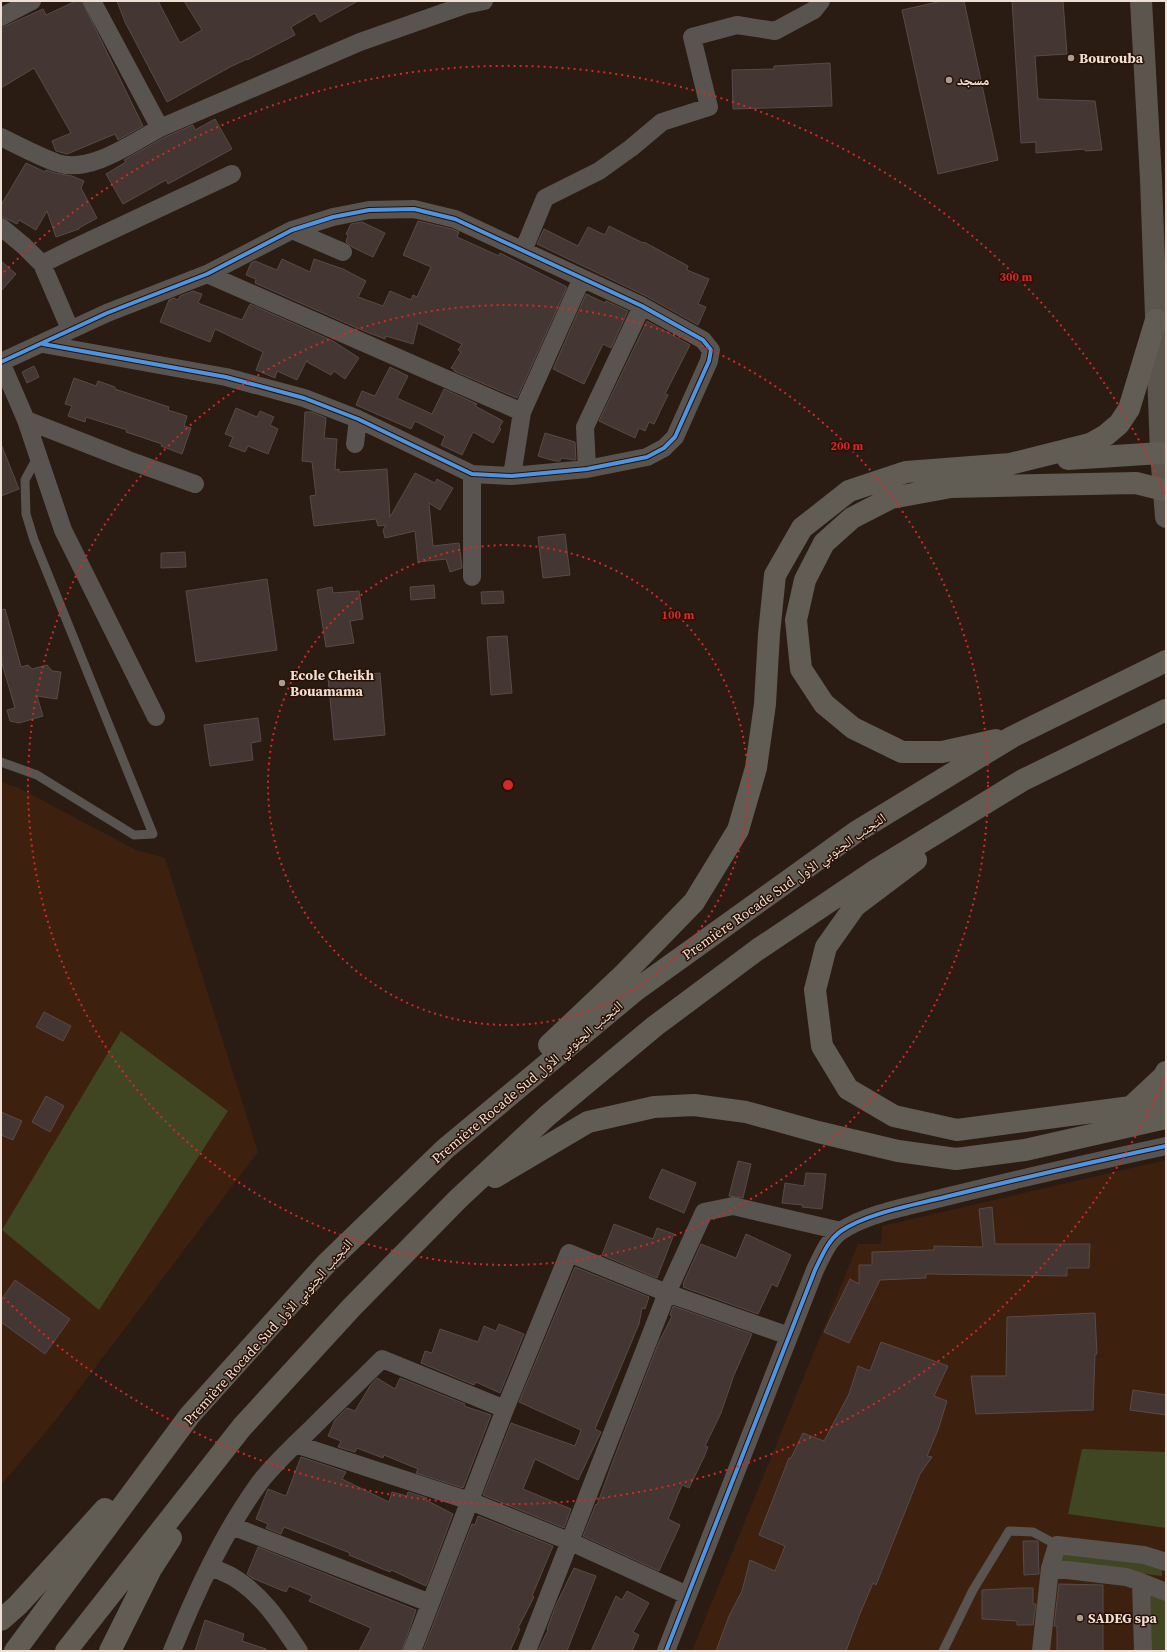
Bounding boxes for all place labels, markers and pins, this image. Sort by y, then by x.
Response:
place label: Bourouba [1079,48,1144,68]
marker: Bourouba [1066,53,1076,63]
place label: مسجد [957,70,989,90]
marker: مسجد [944,75,954,85]
place label: Ecole Cheikh Bouamama [290,665,374,701]
marker: Ecole Cheikh Bouamama [277,678,287,688]
centre of rings [501,778,515,792]
place label: SADEG spa [1088,1608,1157,1628]
marker: SADEG spa [1075,1613,1085,1623]

